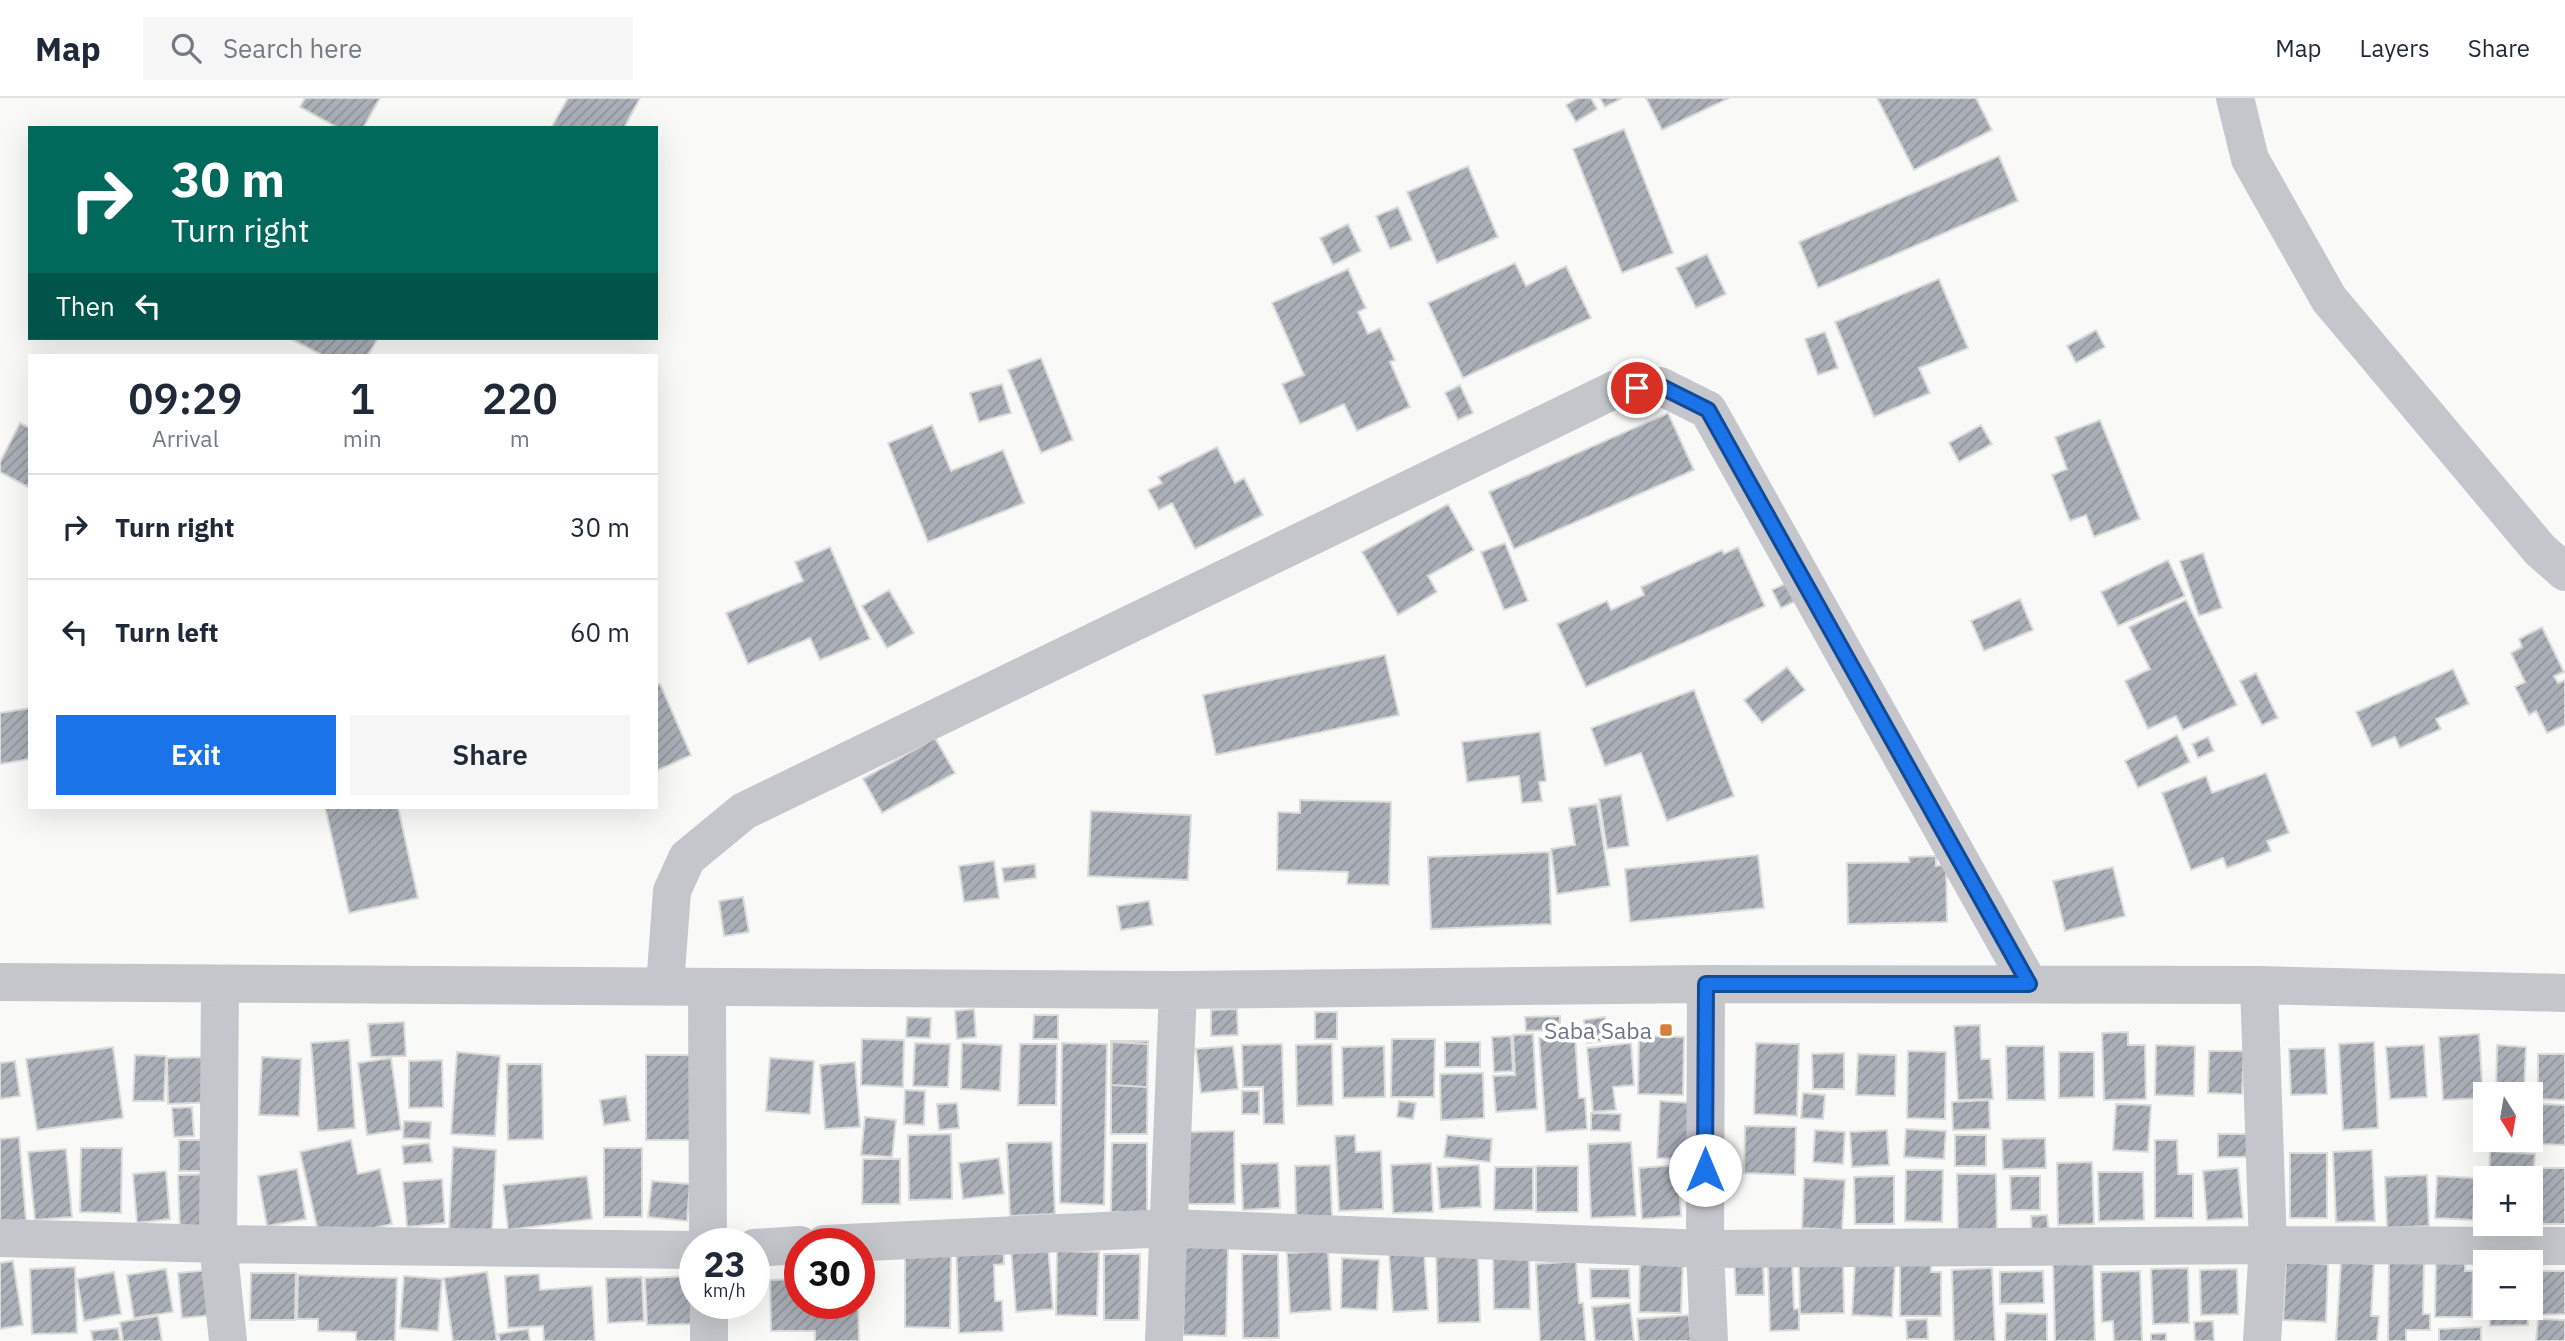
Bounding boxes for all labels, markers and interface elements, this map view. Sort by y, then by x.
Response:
search box [143,17,633,80]
text: Map [35,27,101,70]
icon: search [167,29,205,67]
text: Search here [223,31,362,65]
text: Map [2275,32,2322,64]
text: Layers [2360,32,2430,64]
text: Share [2468,32,2530,64]
text: 30 m [171,147,285,210]
icon: right [56,154,147,245]
text: Turn right [171,209,309,251]
icon: left [129,287,167,325]
text: Then [56,289,115,323]
pin [1607,358,1667,418]
icon: arrive [1618,369,1656,407]
text: 09:29 [128,371,243,426]
text: 1 [350,371,375,426]
text: 220 [482,371,558,426]
text: Arrival [152,423,219,453]
text: min [343,423,382,453]
text: m [510,423,530,453]
icon: right [56,508,94,546]
text: Turn right [115,510,234,544]
text: 30 m [570,510,630,544]
icon: left [56,613,94,651]
text: Turn left [115,615,218,649]
text: 60 m [570,615,630,649]
button: Exit [56,715,336,795]
button: Share [350,715,630,795]
place label: Saba Saba [1544,1015,1652,1045]
marker: Saba Saba [1658,1022,1674,1038]
north arrow [2473,1082,2543,1152]
map controls [2473,1082,2543,1320]
position arrow [1668,1133,1742,1207]
button: + [2473,1166,2543,1236]
speed limit sign: 30 [784,1228,875,1319]
text: 23 [703,1241,746,1287]
button: − [2473,1250,2543,1320]
text: km/h [703,1279,746,1302]

